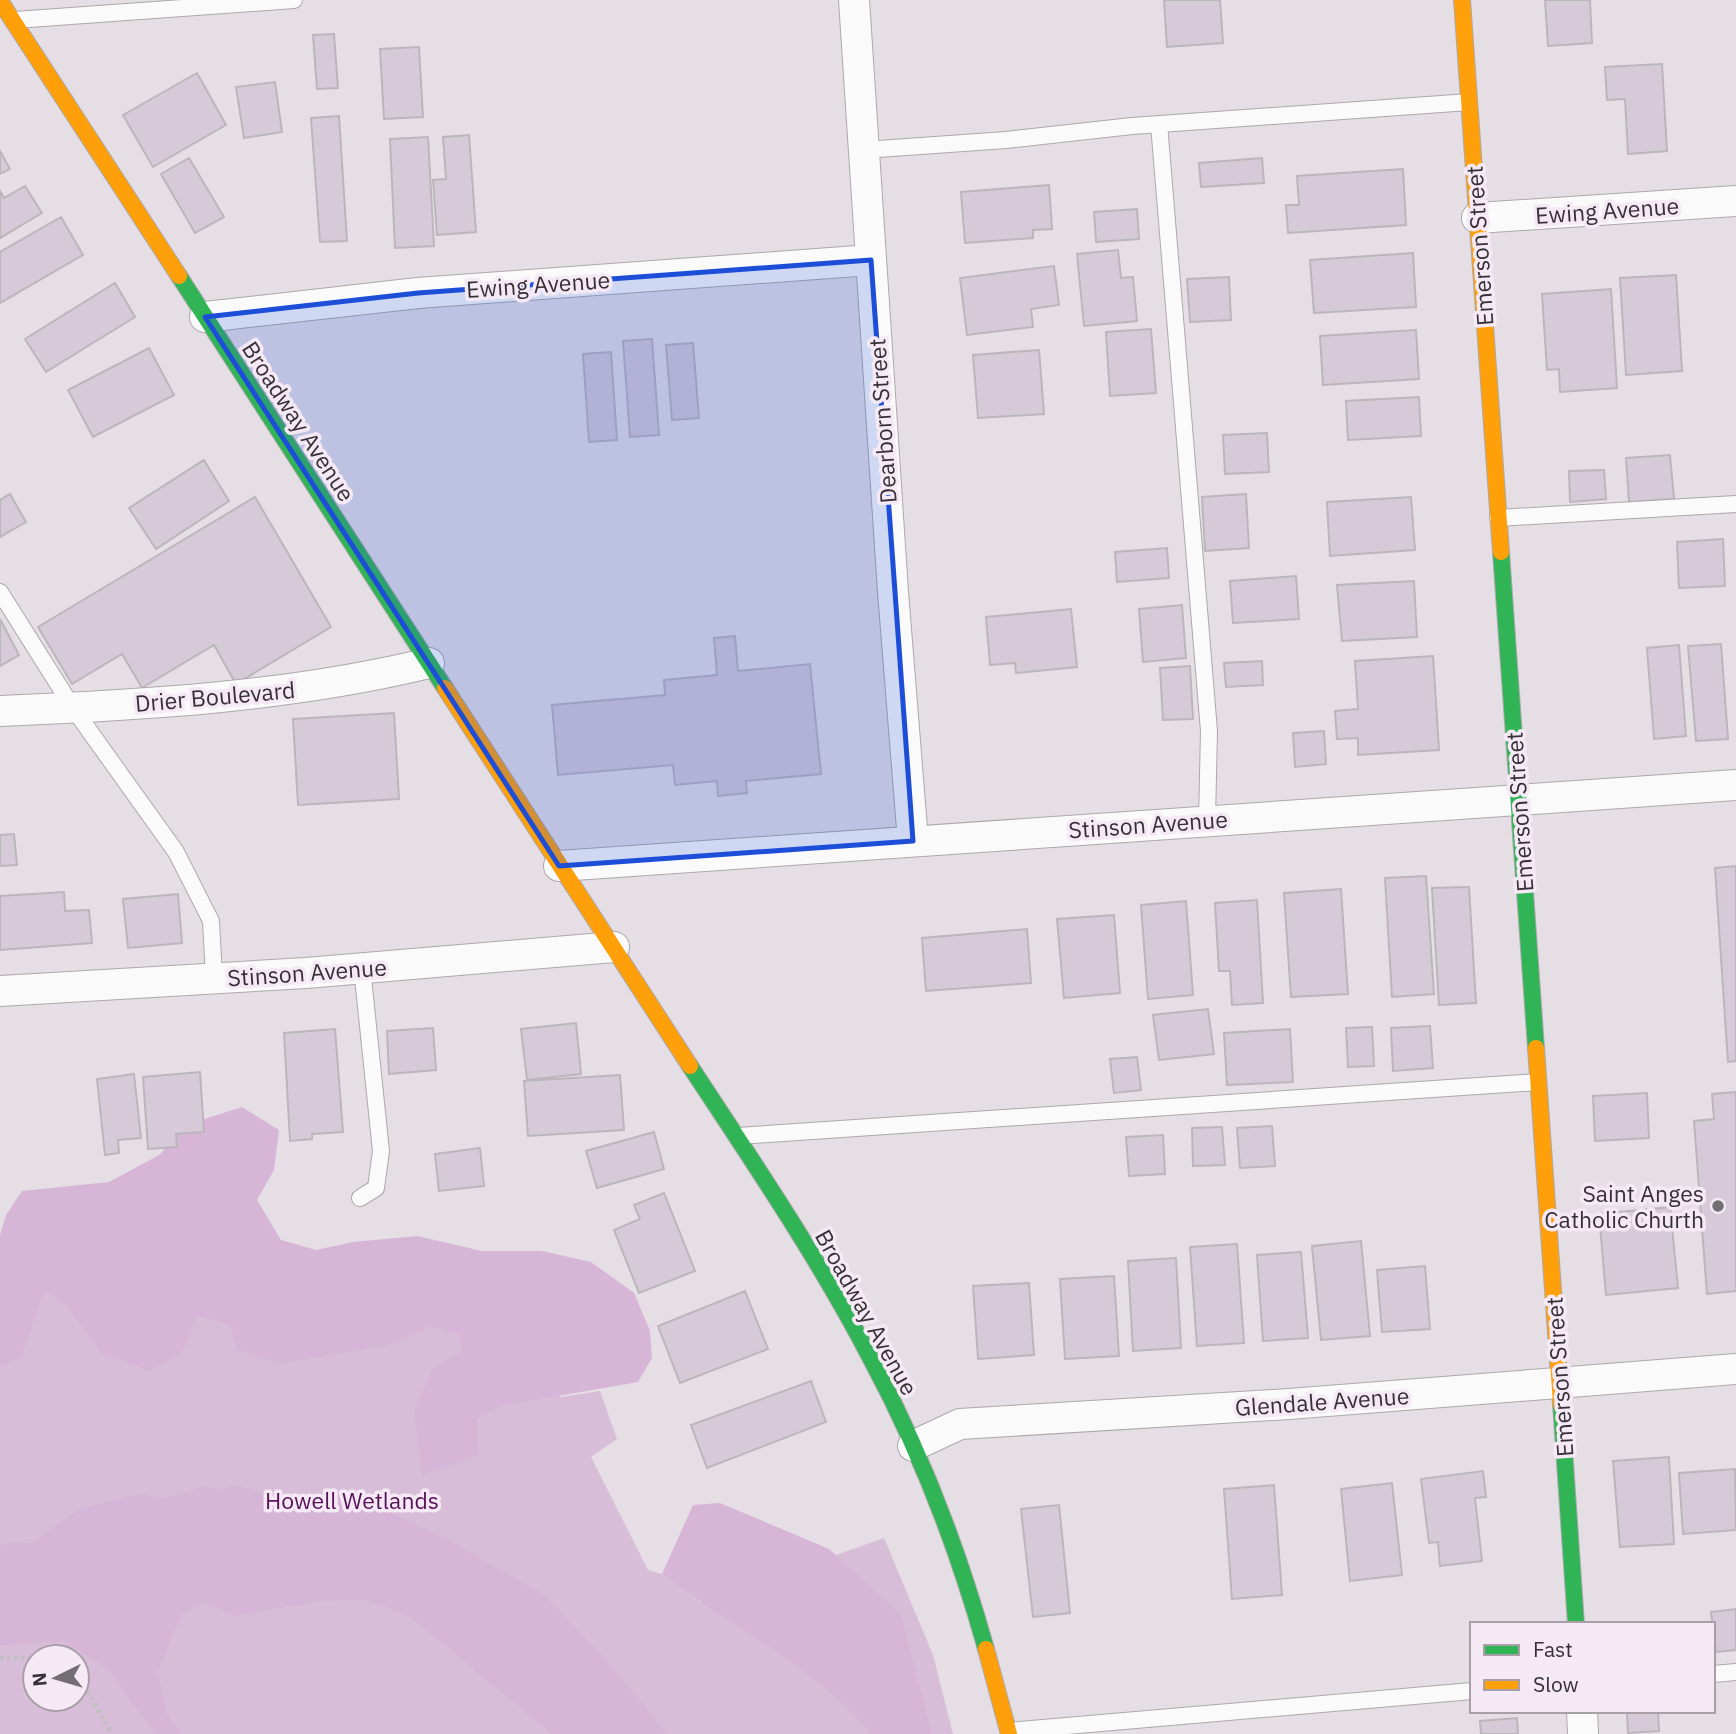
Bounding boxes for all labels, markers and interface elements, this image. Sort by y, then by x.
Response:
street label: Emerson Street [1458,165,1500,327]
street label: Ewing Avenue [1534,190,1680,230]
street label: Ewing Avenue [465,264,611,304]
street label: Broadway Avenue [236,335,362,507]
street label: Dearborn Street [861,338,903,504]
street label: Drier Boulevard [134,674,296,718]
street label: Emerson Street [1498,731,1540,893]
street label: Stinson Avenue [1067,803,1229,845]
street label: Stinson Avenue [226,951,388,993]
place label: Saint Anges Catholic Churth [1544,1178,1704,1234]
marker: Saint Anges Catholic Churth [1710,1198,1726,1214]
street label: Broadway Avenue [809,1224,925,1400]
street label: Emerson Street [1538,1296,1580,1458]
street label: Glendale Avenue [1234,1380,1410,1422]
park label: Howell Wetlands [265,1485,439,1515]
legend [1470,1622,1715,1713]
text: Fast [1533,1635,1573,1663]
north arrow [21,1643,91,1713]
text: Slow [1533,1670,1579,1698]
text: N [27,1672,52,1687]

